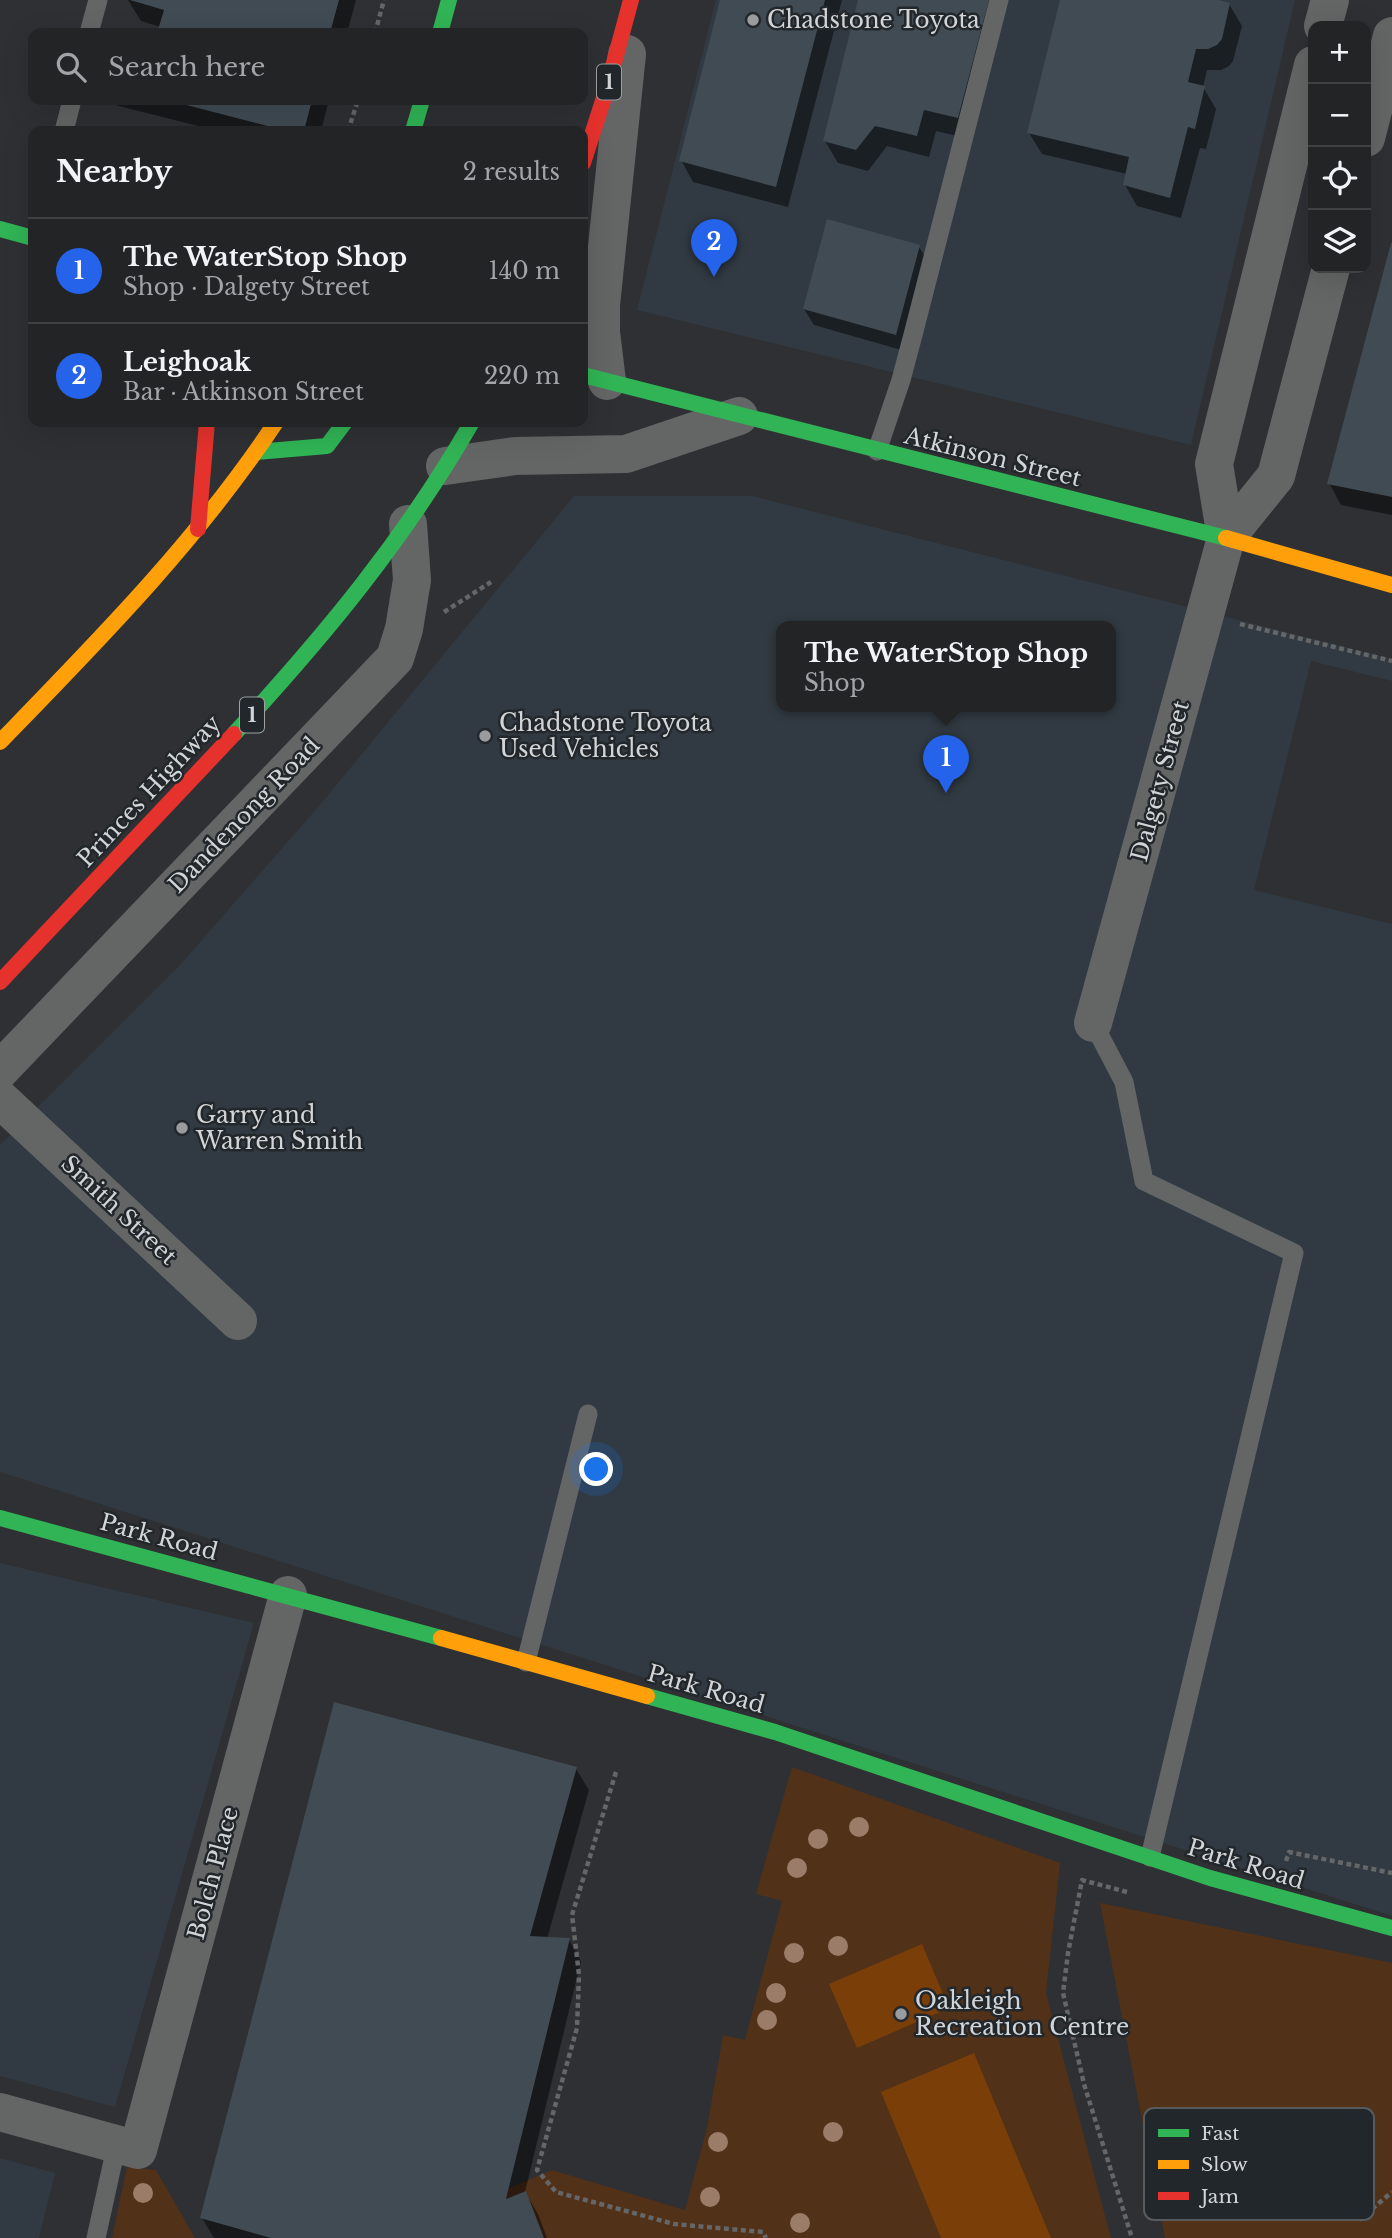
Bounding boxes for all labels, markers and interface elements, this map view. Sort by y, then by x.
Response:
place label: Chadstone Toyota [767,6,980,34]
marker: Chadstone Toyota [745,12,761,28]
map controls [1308,21,1371,273]
button: + [1308,21,1371,84]
search box [28,28,588,105]
icon: search [52,48,90,86]
text: Search here [108,51,265,83]
road number: 1 [597,64,621,100]
button: − [1308,84,1371,147]
button: locate [1308,147,1371,210]
text: Nearby [56,153,172,190]
text: 2 results [463,158,560,186]
button: layers [1308,210,1371,273]
pin: 2 [691,219,737,277]
text: The WaterStop Shop [123,241,407,273]
text: 1 [74,257,84,285]
text: 140 m [489,257,560,285]
text: Shop · Dalgety Street [123,273,370,301]
text: Leighoak [123,346,251,378]
text: 2 [72,362,86,390]
text: 220 m [484,362,560,390]
text: Bar · Atkinson Street [123,378,364,406]
street label: Atkinson Street [901,421,1085,493]
popup [776,621,1116,712]
text: The WaterStop Shop [804,637,1088,669]
text: Shop [804,669,865,697]
street label: Dalgety Street [1125,697,1195,865]
road number: 1 [240,698,264,732]
street label: Princes Highway [71,709,227,873]
place label: Chadstone Toyota Used Vehicles [499,709,712,763]
marker: Chadstone Toyota Used Vehicles [477,728,493,744]
street label: Dandenong Road [163,731,325,899]
pin: 1 [923,735,969,793]
place label: Garry and Warren Smith [195,1101,363,1155]
marker: Garry and Warren Smith [174,1120,190,1136]
street label: Smith Street [55,1149,183,1271]
your location [579,1452,613,1486]
street label: Park Road [97,1508,221,1566]
street label: Park Road [644,1659,768,1719]
street label: Bolch Place [182,1803,244,1943]
street label: Park Road [1184,1833,1308,1895]
place label: Oakleigh Recreation Centre [915,1987,1129,2041]
marker: Oakleigh Recreation Centre [893,2006,909,2022]
legend [1144,2108,1374,2220]
text: Fast [1201,2122,1240,2145]
text: Slow [1201,2153,1248,2176]
text: Jam [1198,2185,1239,2208]

